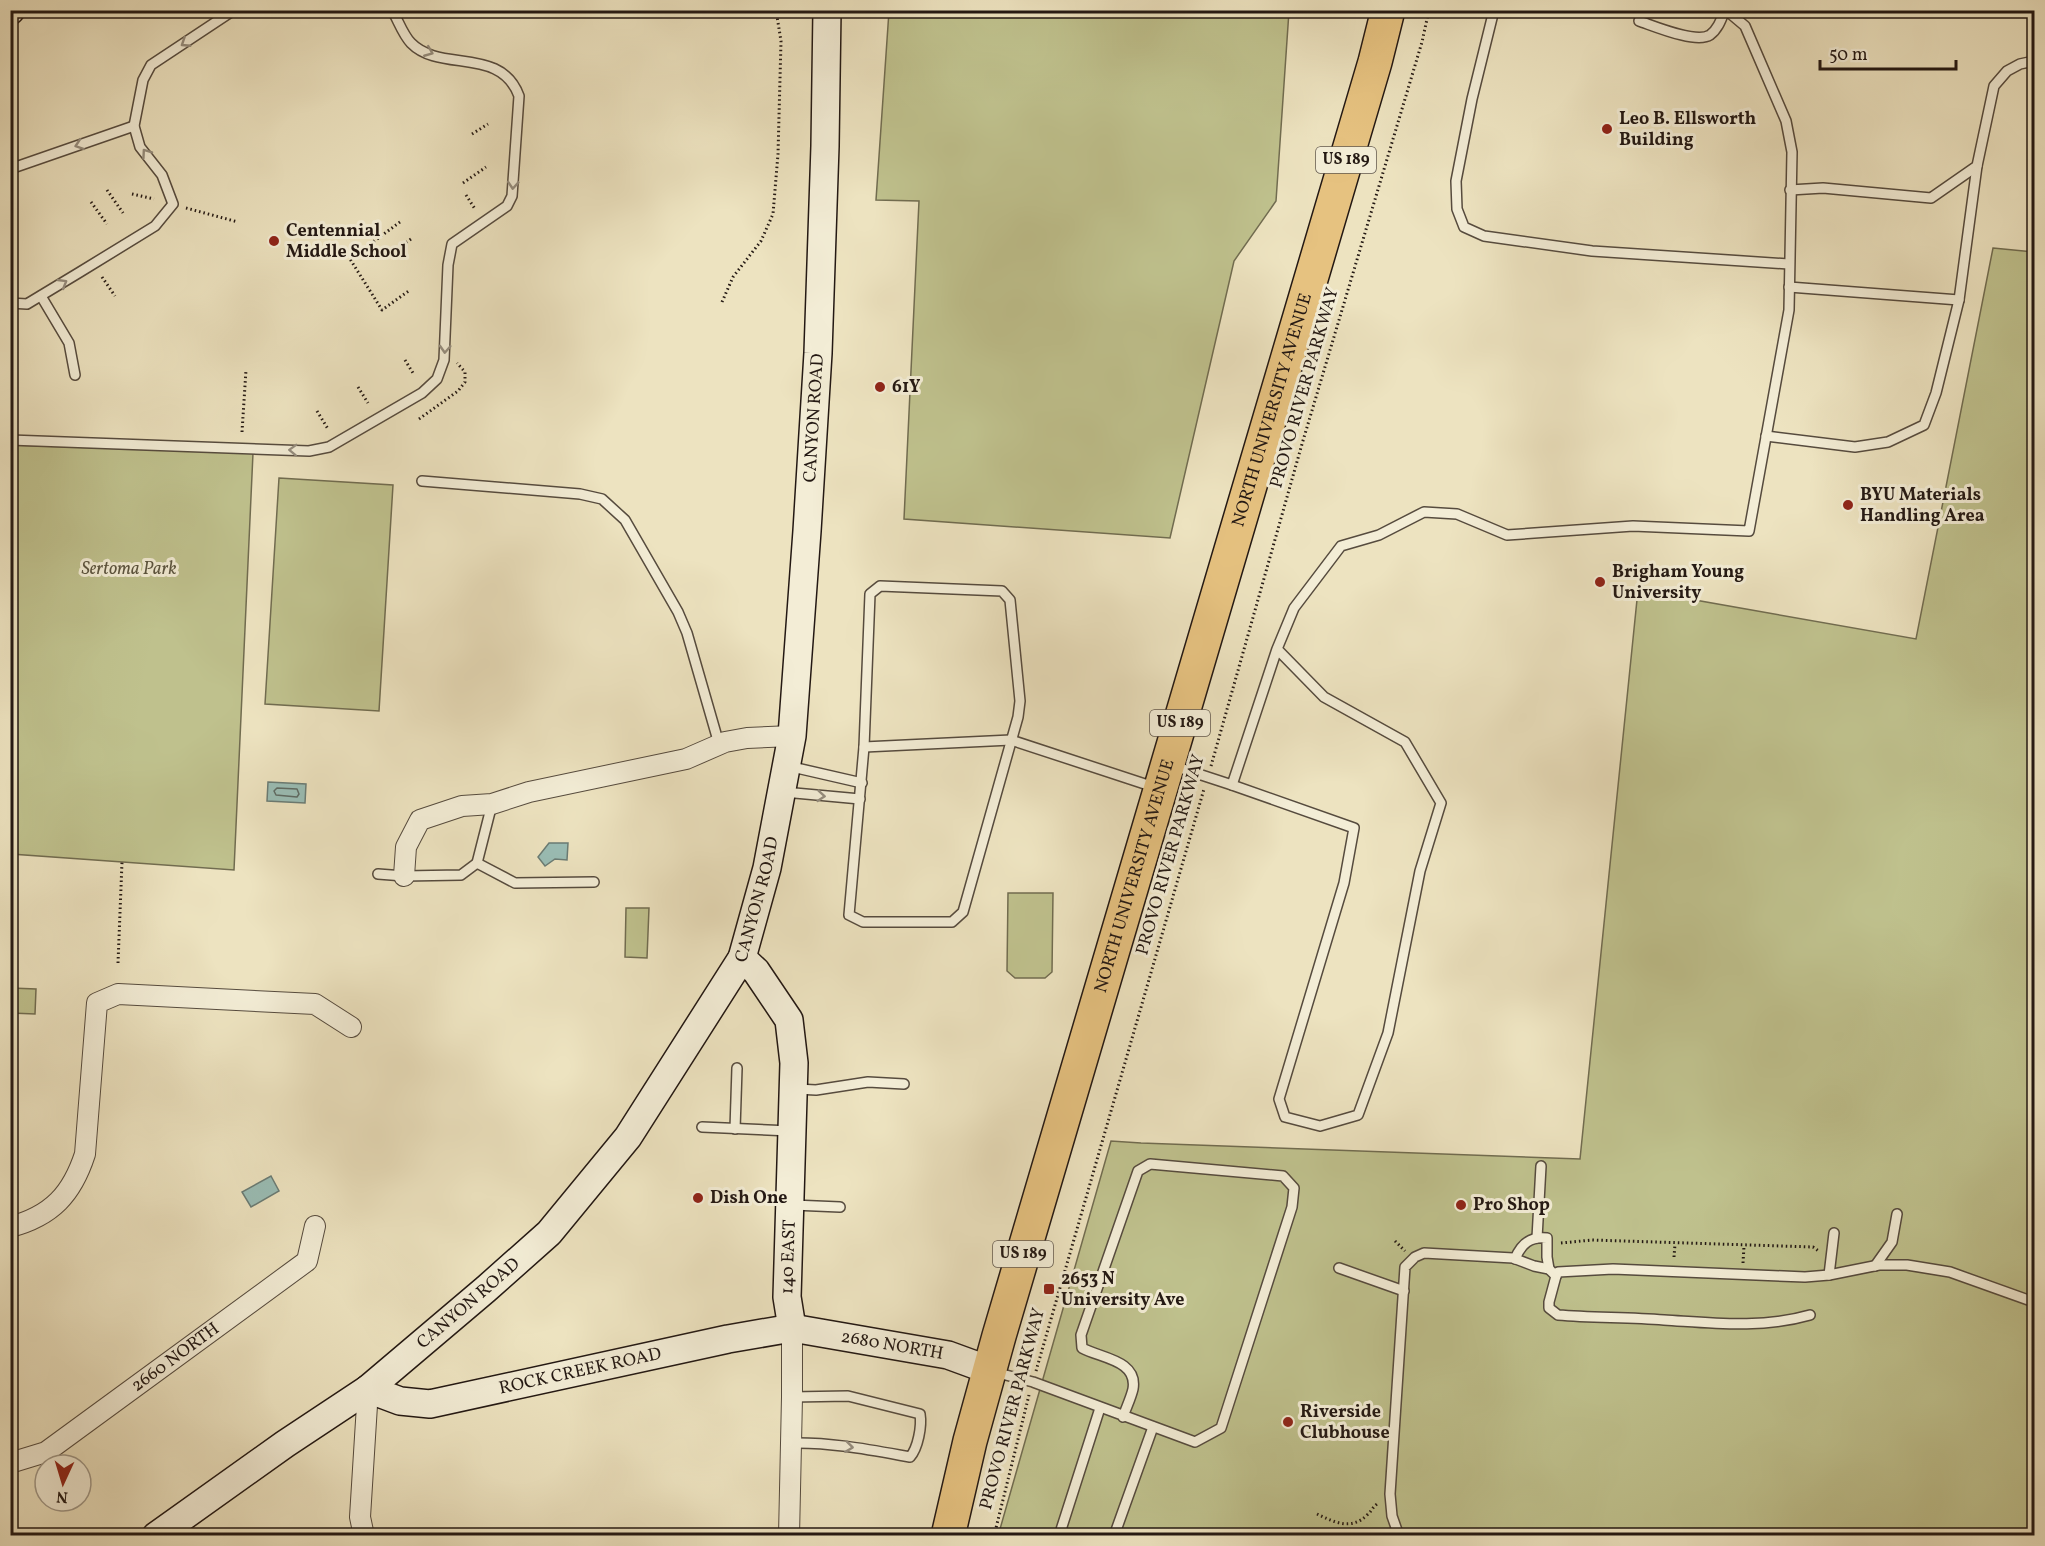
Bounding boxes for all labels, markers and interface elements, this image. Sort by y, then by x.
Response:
scale bar [1820,33,1956,71]
one-way arrow [181,35,191,47]
text: 50 m [1829,43,1868,68]
one-way arrow [423,45,434,57]
place label: Leo B. Ellsworth Building [1619,107,1756,153]
marker: Leo B. Ellsworth Building [1600,122,1614,136]
one-way arrow [74,138,84,151]
road number: US 189 [1316,147,1376,173]
one-way arrow [142,149,153,160]
one-way arrow [506,180,519,189]
place label: Centennial Middle School [286,219,407,265]
marker: Centennial Middle School [267,234,281,248]
one-way arrow [57,278,67,290]
street label: PROVO RIVER PARKWAY [1264,285,1346,491]
street label: NORTH UNIVERSITY AVENUE [1226,290,1319,530]
one-way arrow [438,345,451,354]
street label: CANYON ROAD [798,353,830,483]
place label: 61Y [892,375,921,400]
marker: 61Y [873,380,887,394]
one-way arrow [289,444,298,456]
place label: BYU Materials Handling Area [1860,483,1985,529]
marker: BYU Materials Handling Area [1841,498,1855,512]
park label: Sertoma Park [82,557,177,582]
place label: Brigham Young University [1612,560,1744,606]
marker: Brigham Young University [1593,575,1607,589]
road number: US 189 [1150,710,1210,736]
street label: PROVO RIVER PARKWAY [1130,752,1212,958]
street label: NORTH UNIVERSITY AVENUE [1088,756,1181,996]
one-way arrow [816,789,825,802]
street label: CANYON ROAD [729,835,785,965]
place label: Dish One [710,1186,787,1211]
marker: Dish One [691,1191,705,1205]
place label: Pro Shop [1473,1193,1550,1218]
marker: Pro Shop [1454,1198,1468,1212]
street label: 140 EAST [775,1219,803,1295]
road number: US 189 [993,1241,1053,1267]
street label: CANYON ROAD [411,1252,526,1355]
place label: 2653 N University Ave [1061,1267,1184,1313]
marker: 2653 N University Ave [1042,1282,1056,1296]
street label: PROVO RIVER PARKWAY [974,1305,1052,1513]
street label: 2660 NORTH [126,1317,225,1398]
street label: 2680 NORTH [839,1324,945,1366]
street label: ROCK CREEK ROAD [497,1341,664,1401]
place label: Riverside Clubhouse [1300,1400,1390,1446]
marker: Riverside Clubhouse [1281,1415,1295,1429]
one-way arrow [845,1440,854,1453]
north arrow [33,1453,93,1513]
text: N [55,1485,69,1507]

